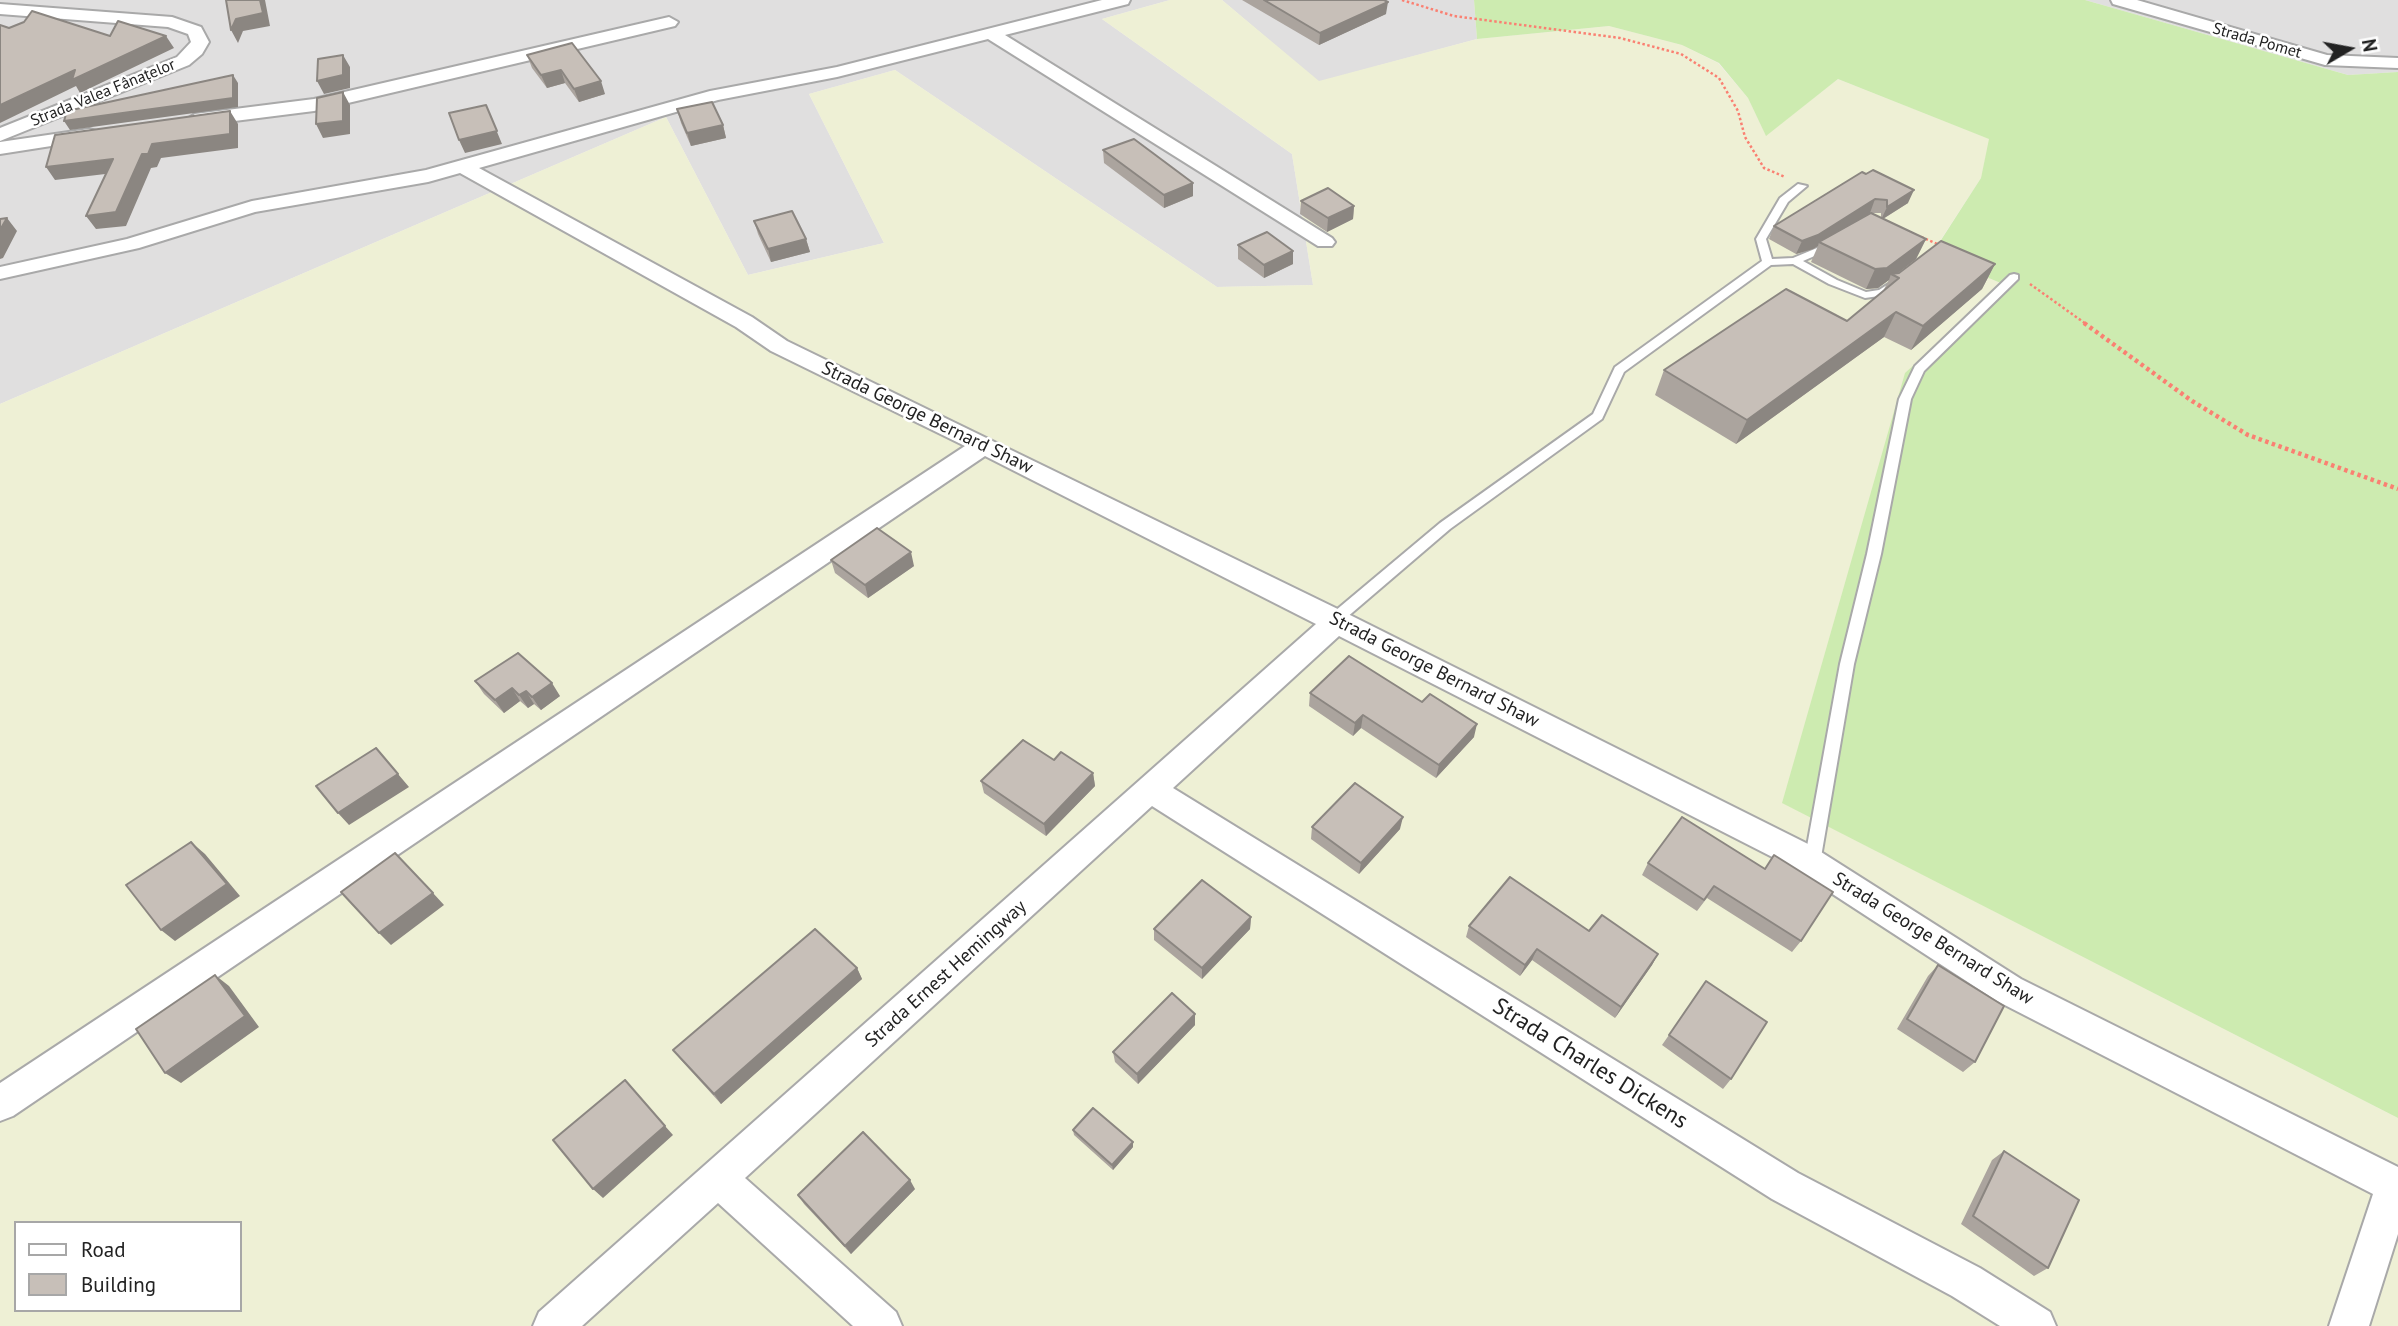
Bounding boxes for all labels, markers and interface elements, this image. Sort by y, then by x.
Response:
north arrow [2314,14,2384,84]
street label: Strada Pomet [2210,19,2304,63]
text: N [2357,37,2383,54]
street label: Strada Valea Fânațelor [28,55,178,131]
street label: Strada George Bernard Shaw [818,357,1036,479]
street label: Strada George Bernard Shaw [1325,607,1543,733]
street label: Strada George Bernard Shaw [1828,868,2038,1010]
street label: Strada Ernest Hemingway [861,896,1031,1052]
street label: Strada Charles Dickens [1487,993,1693,1135]
legend [14,1221,242,1312]
text: Road [81,1236,125,1263]
text: Building [81,1271,156,1298]

